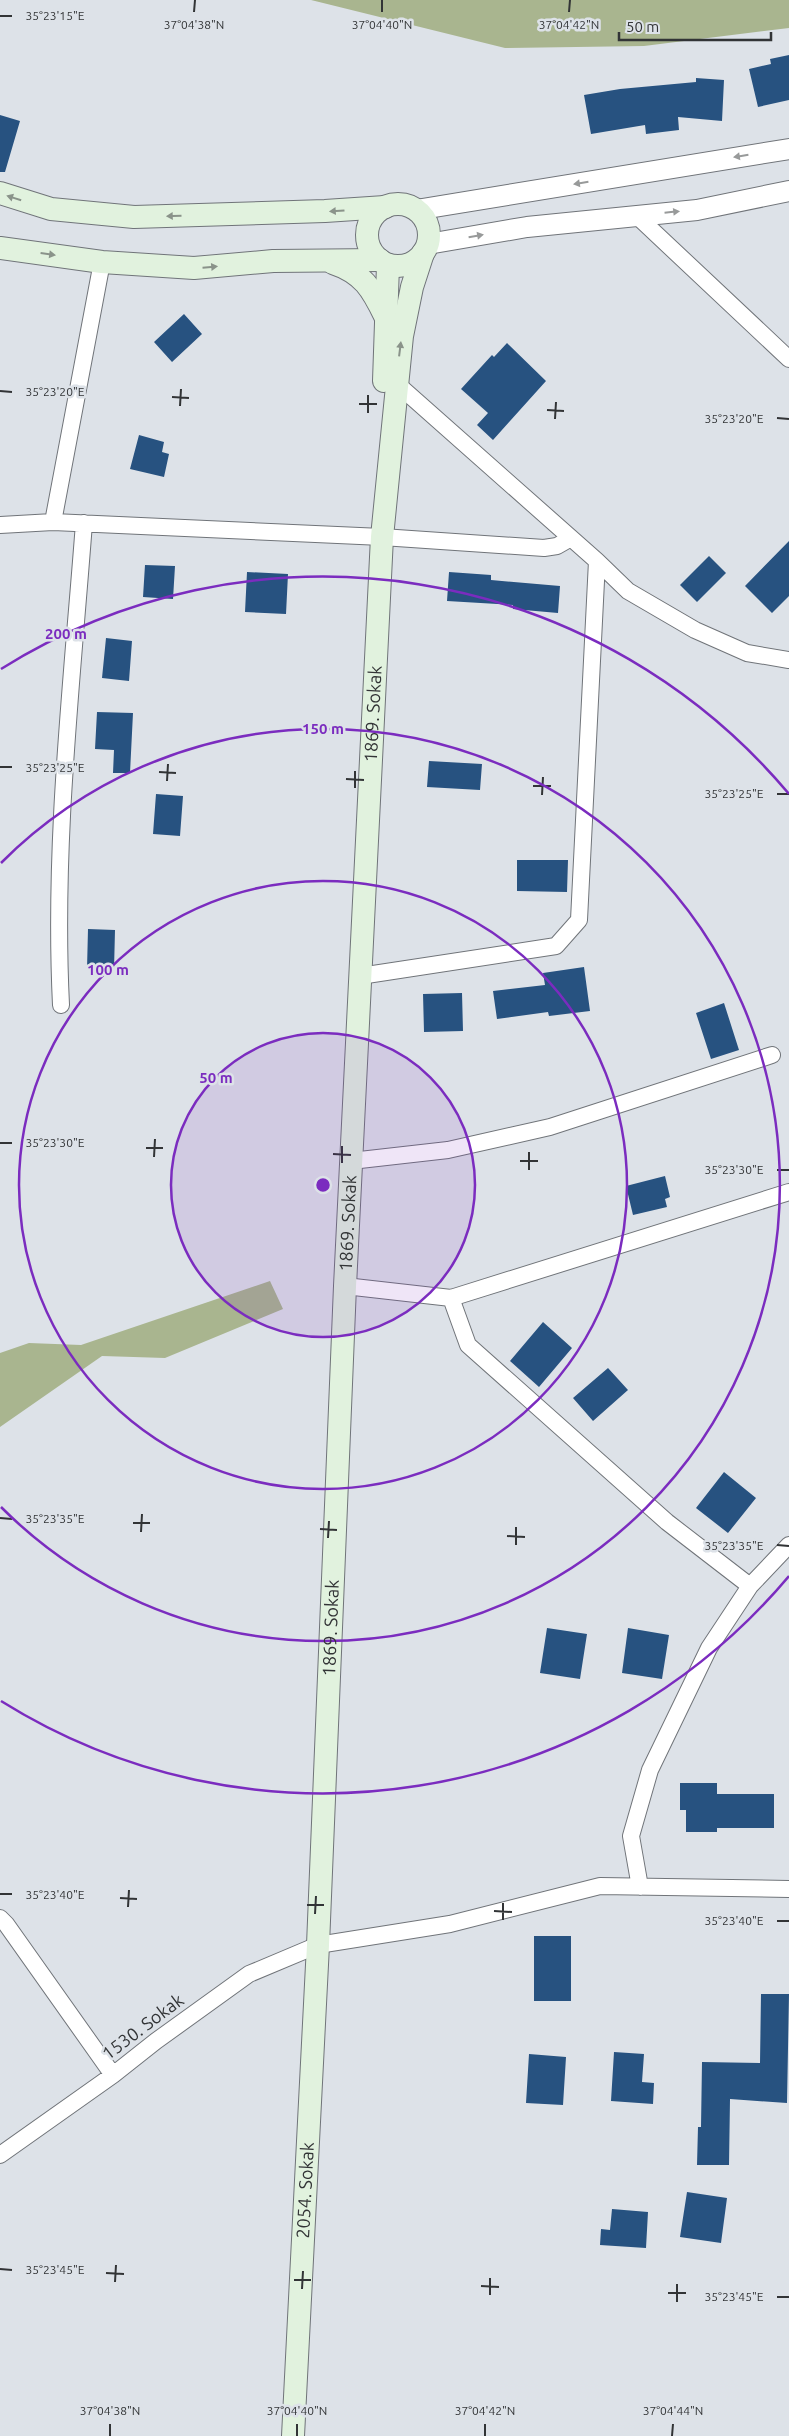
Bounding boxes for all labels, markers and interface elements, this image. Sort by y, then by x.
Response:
text: 35°23'15"E [26,9,85,22]
scale bar [619,10,772,42]
text: 37°04'38"N [164,18,224,31]
text: 37°04'40"N [352,18,412,31]
text: 37°04'42"N [539,18,599,31]
text: 50 m [626,18,659,35]
one-way arrow [733,153,749,161]
one-way arrow [572,179,588,187]
one-way arrow [6,193,21,201]
one-way arrow [328,207,344,215]
one-way arrow [664,208,680,216]
one-way arrow [166,212,182,220]
one-way arrow [468,232,484,240]
one-way arrow [41,250,57,258]
one-way arrow [202,262,218,270]
one-way arrow [396,340,404,356]
text: 35°23'20"E [26,385,85,398]
text: 35°23'20"E [705,412,764,425]
text: 200 m [45,625,87,642]
street label: 1869. Sokak [360,665,385,763]
text: 150 m [302,720,344,737]
text: 35°23'25"E [26,761,85,774]
text: 35°23'25"E [705,787,764,800]
text: 100 m [87,961,129,978]
text: 50 m [199,1069,233,1086]
text: 35°23'30"E [26,1136,85,1149]
text: 35°23'30"E [705,1163,764,1176]
street label: 1869. Sokak [335,1174,359,1272]
centre of rings [314,1176,332,1194]
text: 35°23'35"E [26,1512,85,1525]
text: 35°23'35"E [705,1539,764,1552]
street label: 1869. Sokak [318,1579,342,1677]
text: 35°23'40"E [26,1888,85,1901]
text: 35°23'40"E [705,1914,764,1927]
street label: 1530. Sokak [98,1989,187,2063]
street label: 2054. Sokak [292,2142,317,2239]
text: 35°23'45"E [26,2263,85,2276]
text: 35°23'45"E [705,2290,764,2303]
text: 37°04'38"N [80,2404,140,2417]
text: 37°04'40"N [267,2404,327,2417]
text: 37°04'42"N [455,2404,515,2417]
text: 37°04'44"N [643,2404,703,2417]

